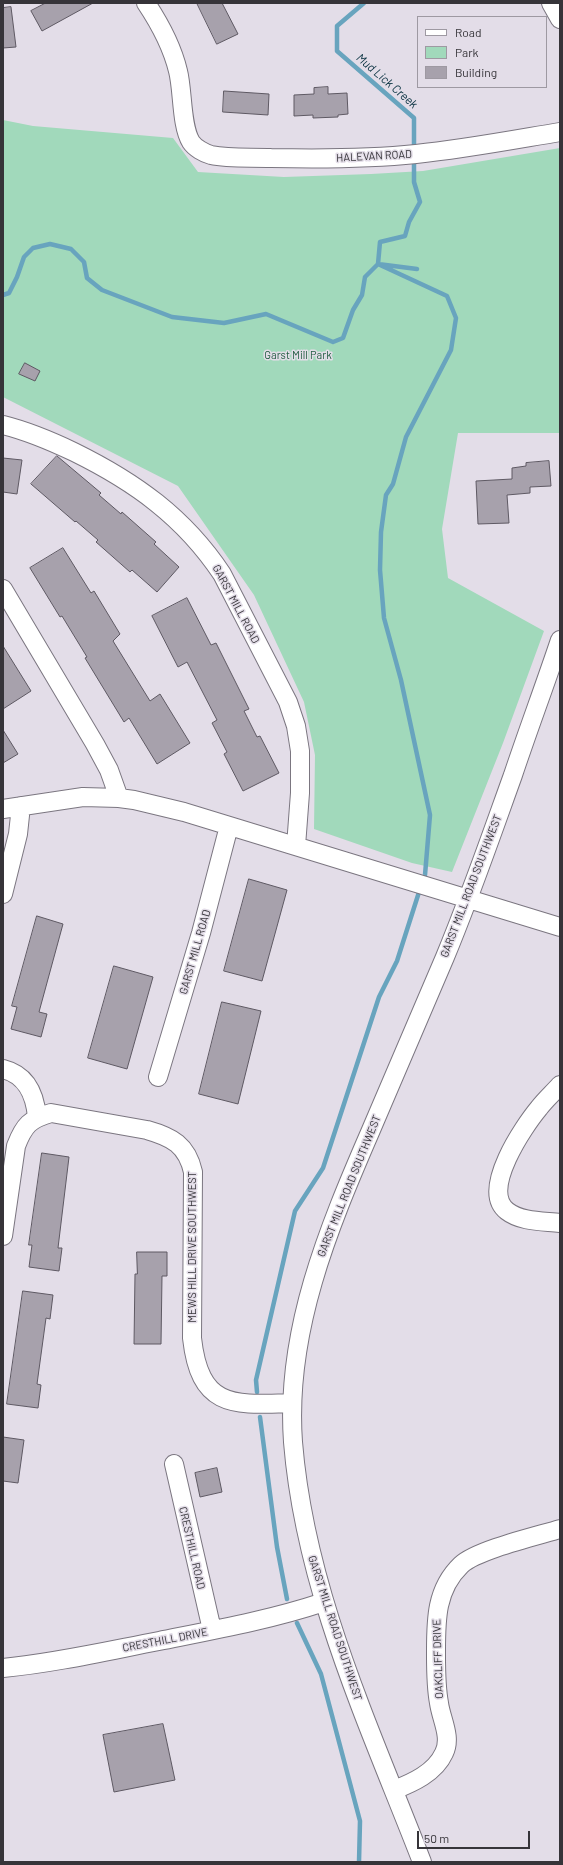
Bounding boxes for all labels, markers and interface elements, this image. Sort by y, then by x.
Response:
legend [417,16,547,88]
text: Road [455,25,482,39]
text: Park [455,45,479,59]
water label: Mud Lick Creek [353,50,421,112]
text: Building [455,65,497,79]
street label: HALEVAN ROAD [336,147,412,165]
park label: Garst Mill Park [264,348,332,362]
street label: GARST MILL ROAD [210,562,262,646]
street label: GARST MILL ROAD SOUTHWEST [438,813,504,959]
street label: GARST MILL ROAD [177,908,213,996]
street label: GARST MILL ROAD SOUTHWEST [314,1113,384,1259]
street label: MEWS HILL DRIVE SOUTHWEST [185,1171,199,1323]
street label: CRESTHILL ROAD [176,1505,208,1591]
street label: GARST MILL ROAD SOUTHWEST [305,1554,365,1702]
street label: OAKCLIFF DRIVE [430,1619,446,1699]
street label: CRESTHILL DRIVE [121,1625,209,1655]
scale bar [419,1823,532,1849]
text: 50 m [424,1831,449,1845]

